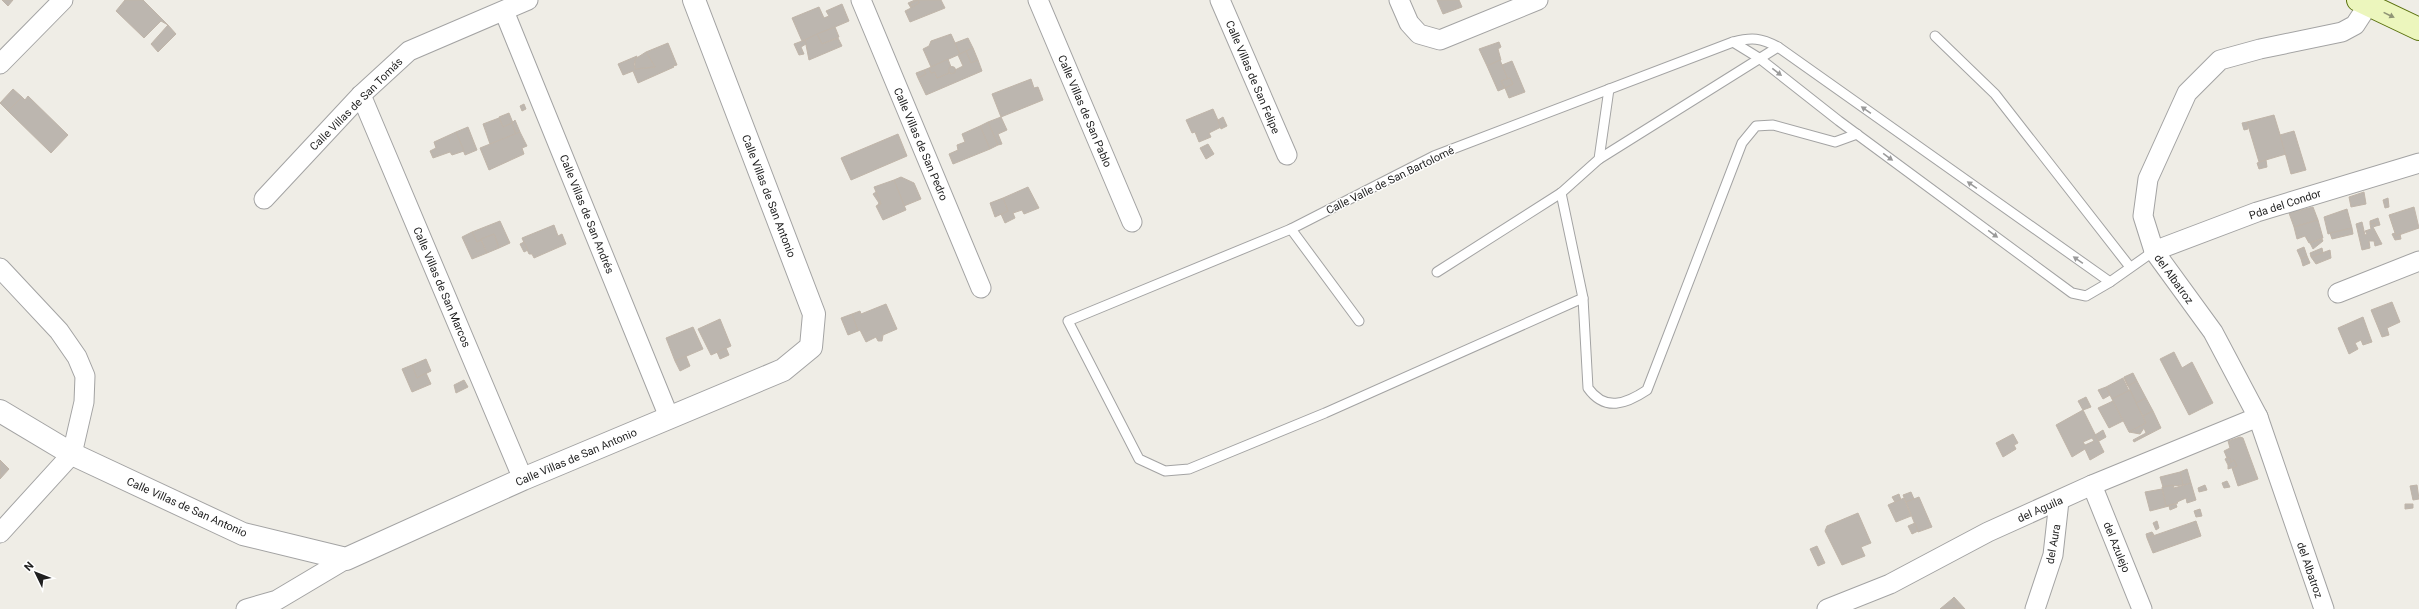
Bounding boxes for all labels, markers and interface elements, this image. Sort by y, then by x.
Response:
one-way arrow [2383,12,2394,18]
street label: Calle Villas de San Felipe [1223,19,1282,136]
street label: Calle Villas de San Pablo [1055,53,1114,169]
street label: Calle Villas de San Tomás [307,55,406,153]
one-way arrow [1771,68,1782,76]
street label: Calle Villas de San Pedro [891,86,950,203]
one-way arrow [1861,106,1871,114]
street label: Calle Villas de San Antonio [739,133,798,259]
street label: Calle Valle de San Bartolomé [1324,144,1456,217]
street label: Calle Villas de San Andrés [557,153,616,276]
one-way arrow [1883,153,1893,161]
one-way arrow [1967,181,1977,189]
street label: Pda del Condor [2248,187,2323,222]
street label: Calle Villas de San Marcos [410,225,473,350]
one-way arrow [1987,230,1998,238]
street label: del Albatroz [2151,252,2196,307]
one-way arrow [2073,256,2083,264]
street label: Calle Villas de San Antonio [514,426,639,489]
street label: Calle Villas de San Antonio [125,475,249,540]
street label: del Aguila [2016,494,2065,525]
street label: del Azulejo [2100,520,2133,574]
street label: del Aura [2044,523,2063,565]
street label: del Albatroz [2294,540,2325,600]
north arrow [16,553,56,593]
text: N [22,559,37,574]

